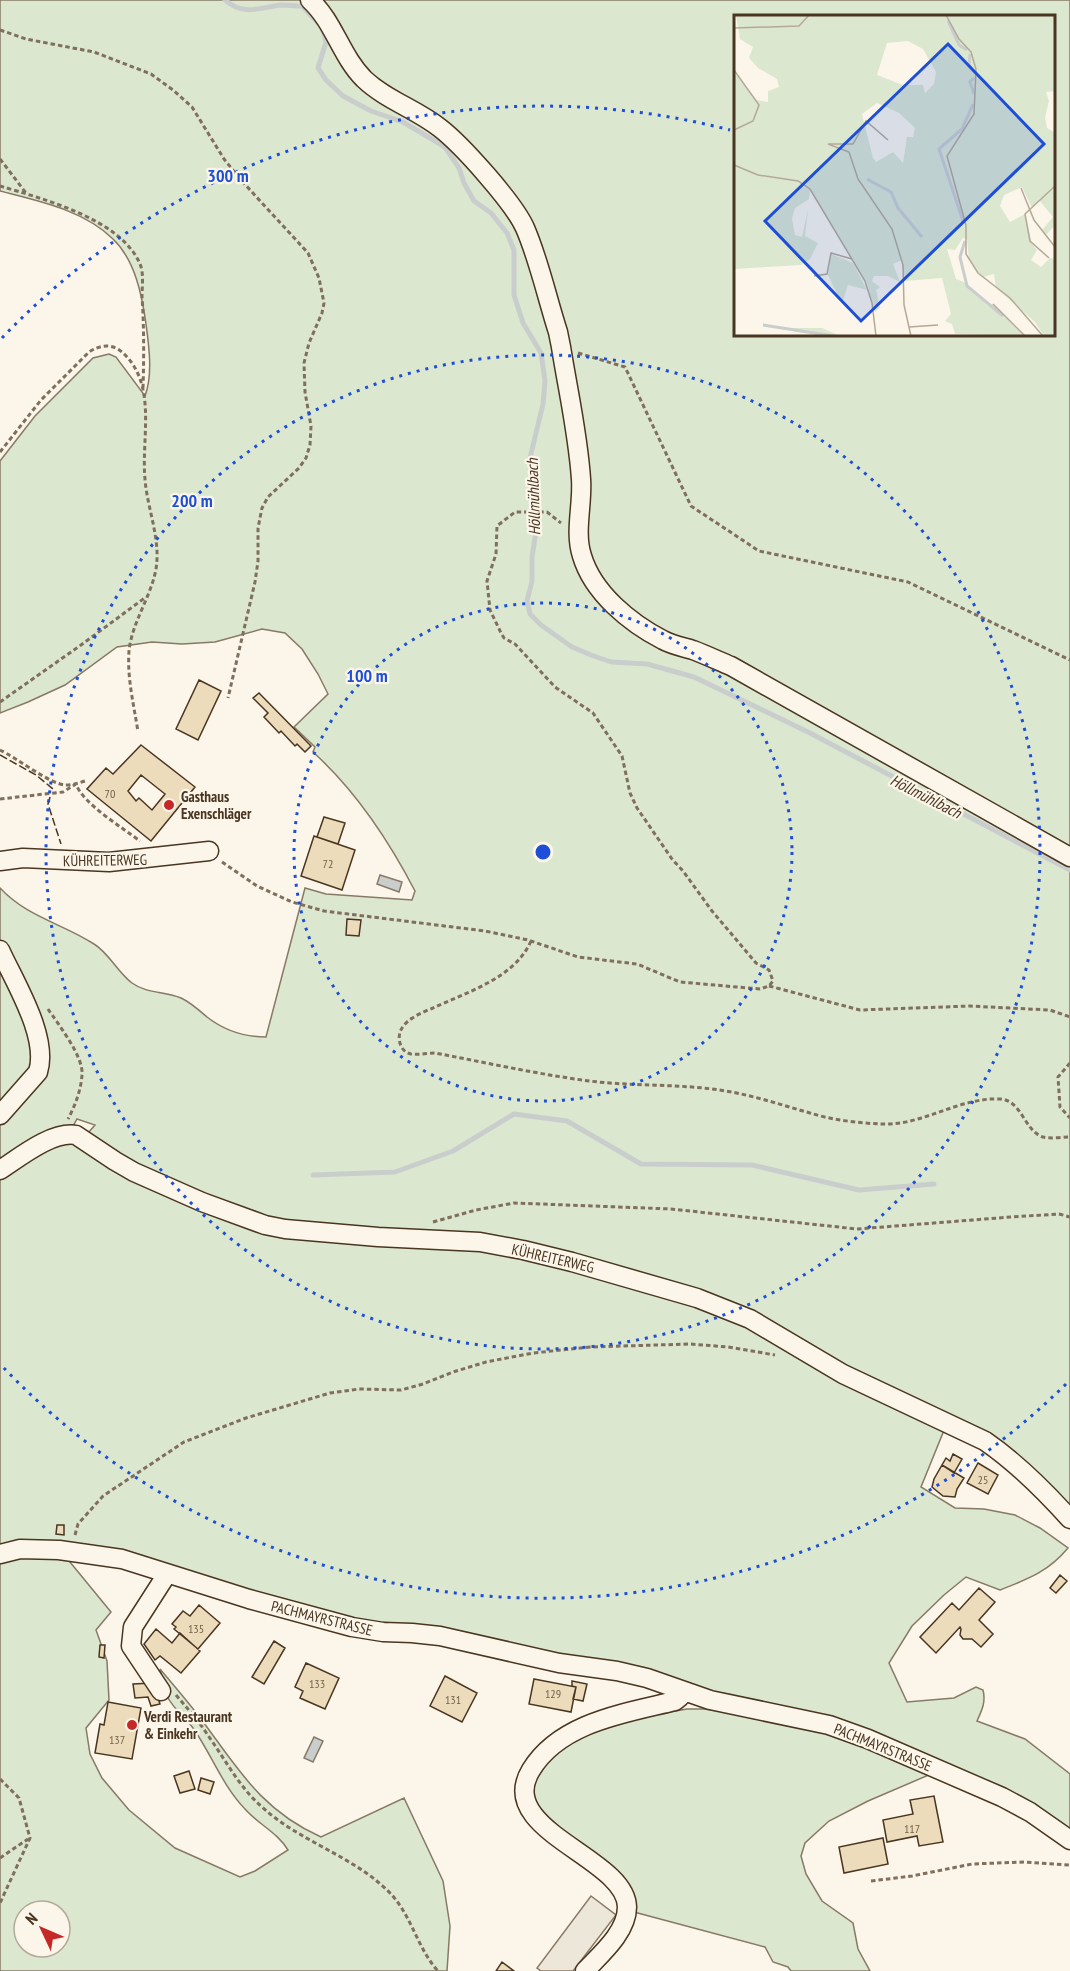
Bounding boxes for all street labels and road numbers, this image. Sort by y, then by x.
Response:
street label: KÜHREITERWEG [63,850,147,870]
street label: KÜHREITERWEG [510,1239,596,1277]
street label: PACHMAYRSTRASSE [269,1596,375,1640]
street label: PACHMAYRSTRASSE [831,1719,935,1775]

